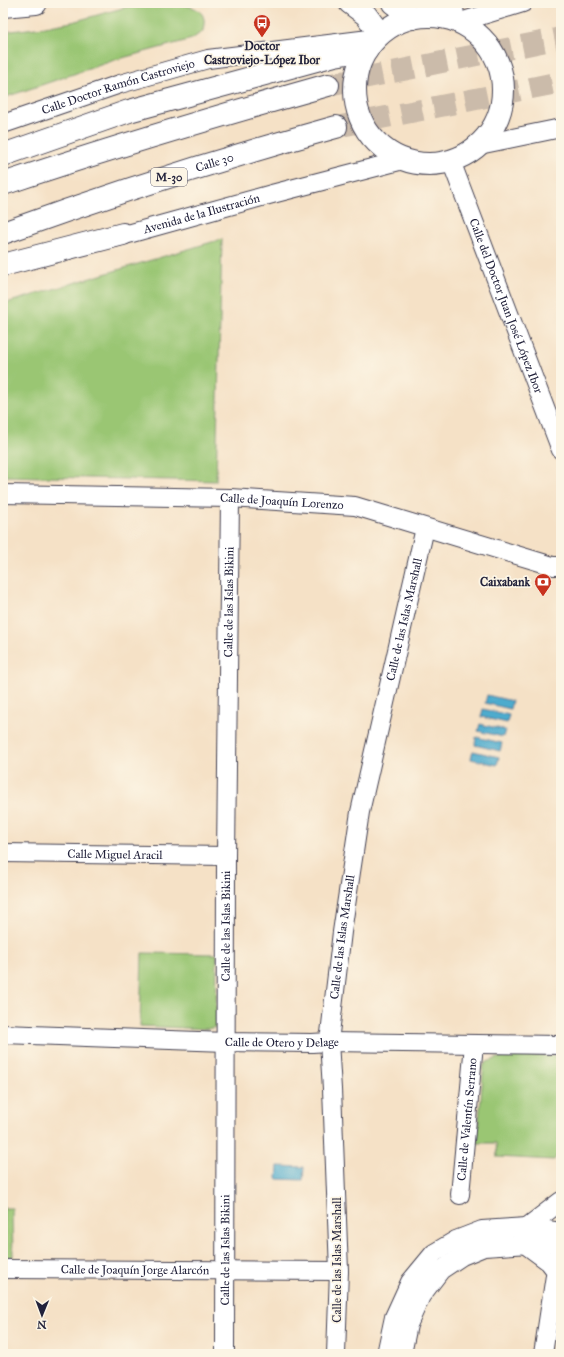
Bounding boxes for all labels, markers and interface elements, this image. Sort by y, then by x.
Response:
bus stop icon: Doctor Castroviejo-López Ibor [252,13,272,38]
place label: Doctor Castroviejo-López Ibor [204,39,321,68]
street label: Calle Doctor Ramón Castroviejo [40,56,196,117]
street label: Calle 30 [194,150,235,175]
road number: M-30 [151,168,187,186]
street label: Avenida de la Ilustración [141,191,262,237]
street label: Calle del Doctor Juan José López Ibor [467,216,546,396]
street label: Calle de Joaquín Lorenzo [220,491,344,512]
street label: Calle de las Islas Bikini [221,546,236,658]
street label: Calle de las Islas Marshall [383,556,425,682]
bank icon: Caixabank [533,572,553,597]
place label: Caixabank [480,575,530,589]
street label: Calle Miguel Aracil [67,847,163,863]
street label: Calle de las Islas Bikini [219,870,233,981]
street label: Calle de las Islas Marshall [327,873,358,1000]
street label: Calle de Otero y Delage [225,1035,339,1050]
street label: Calle de Valentín Serrano [454,1057,480,1181]
street label: Calle de las Islas Bikini [218,1194,232,1305]
street label: Calle de las Islas Marshall [330,1197,344,1323]
street label: Calle de Joaquín Jorge Alarcón [61,1262,210,1278]
north arrow [22,1295,62,1335]
text: N [36,1318,47,1331]

